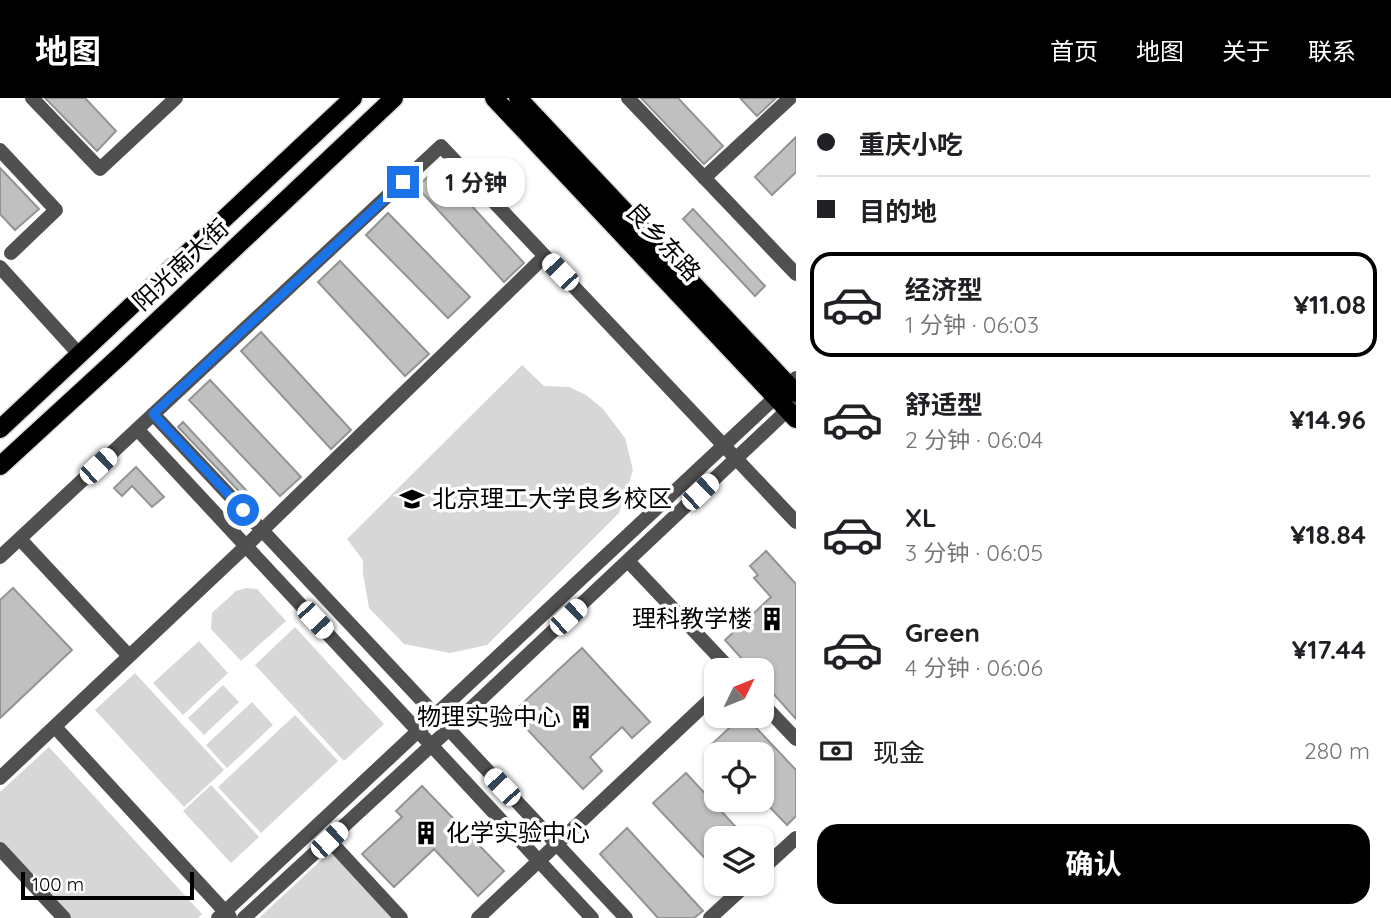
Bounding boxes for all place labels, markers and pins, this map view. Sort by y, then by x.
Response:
place label: 北京理工大学良乡校区 [432,483,672,513]
school or university icon: 北京理工大学良乡校区 [398,485,426,513]
place label: 理科教学楼 [632,603,752,633]
building icon: 理科教学楼 [758,605,786,633]
place label: 物理实验中心 [417,701,561,731]
building icon: 物理实验中心 [567,703,595,731]
place label: 化学实验中心 [446,817,590,847]
building icon: 化学实验中心 [412,819,440,847]

